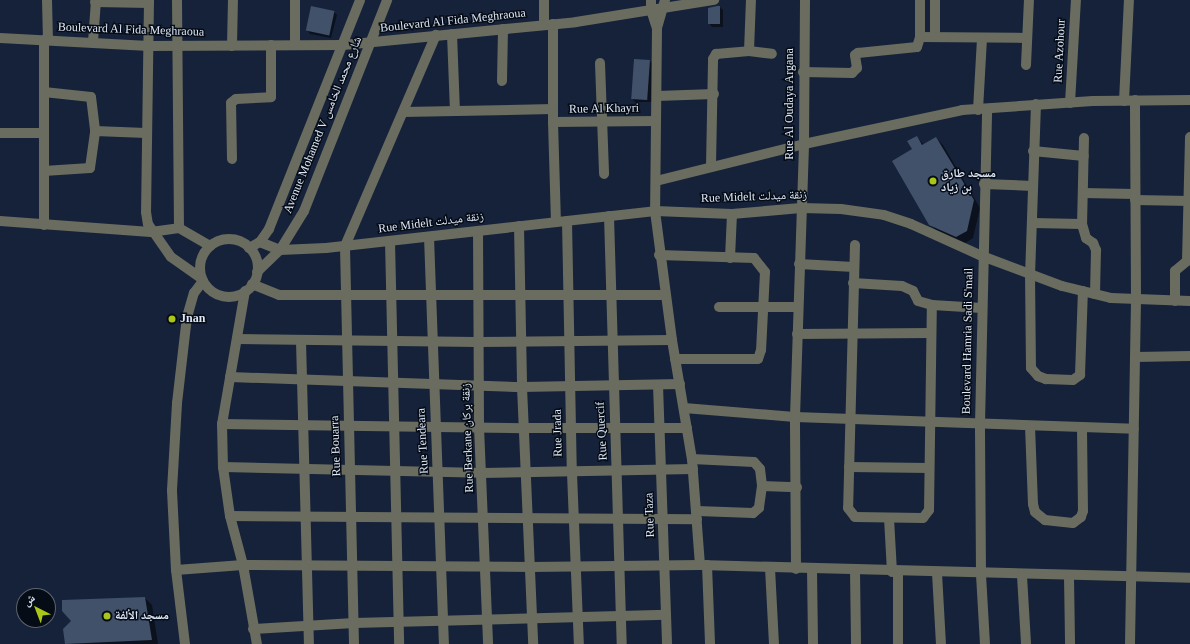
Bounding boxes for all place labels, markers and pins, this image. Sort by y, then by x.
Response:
place label: مسجد طارق بن زياد [941,167,996,195]
marker: مسجد طارق بن زياد [928,176,938,186]
place label: Jnan [180,312,205,326]
marker: Jnan [167,314,177,324]
place label: مسجد الألفة [115,609,169,623]
marker: مسجد الألفة [102,611,112,621]

